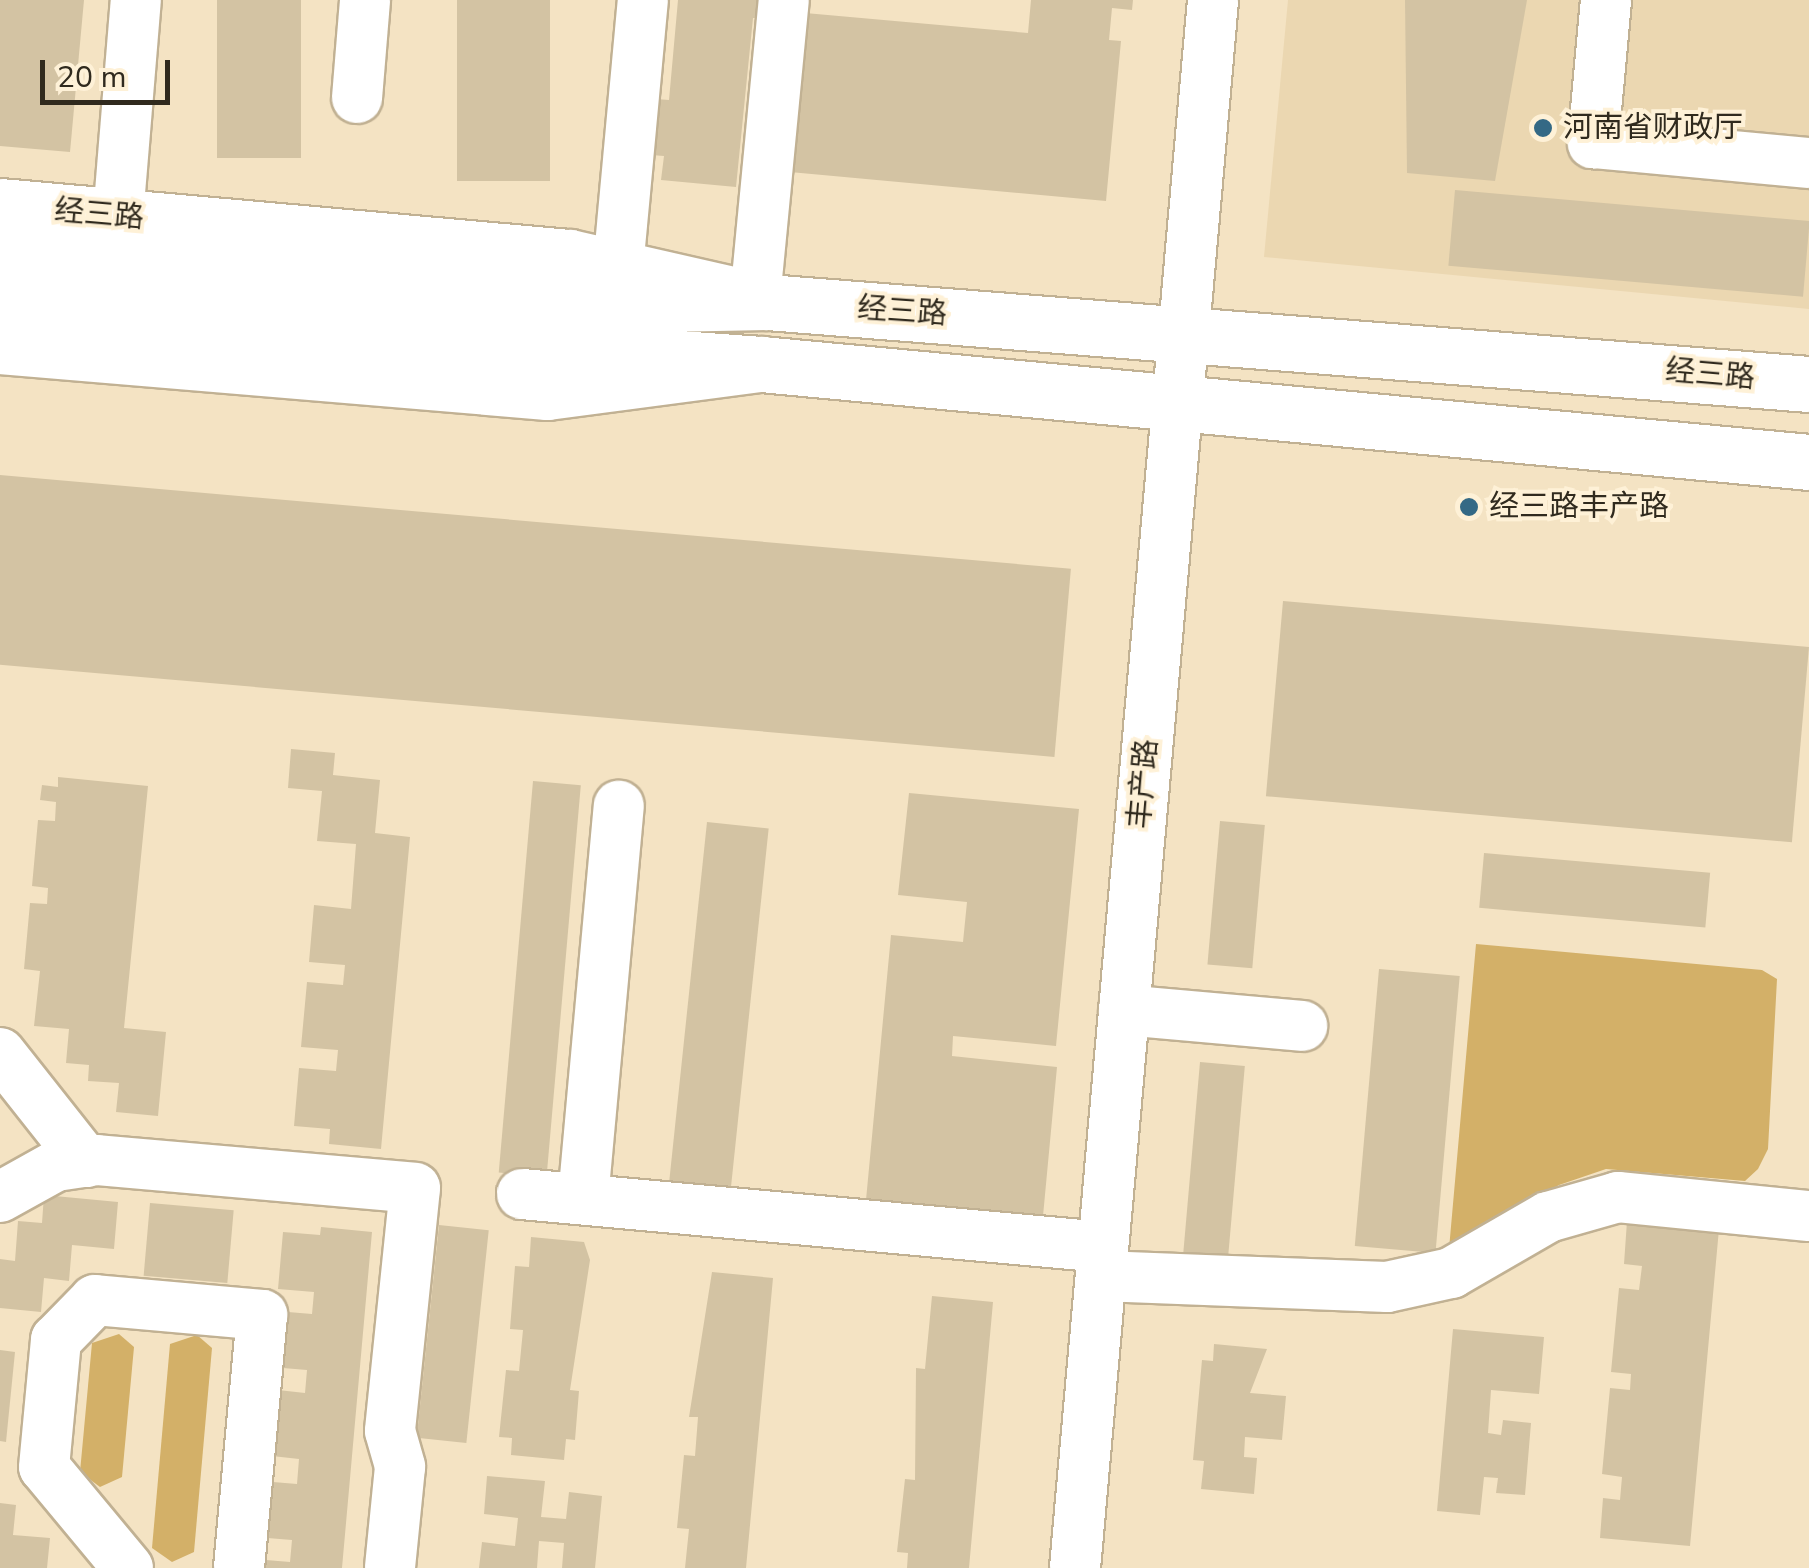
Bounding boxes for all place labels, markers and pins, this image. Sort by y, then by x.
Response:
place label: 河南省财政厅 [1563,110,1743,146]
marker: 河南省财政厅 [1532,117,1554,139]
place label: 经三路丰产路 [1489,489,1669,525]
marker: 经三路丰产路 [1458,496,1480,518]

